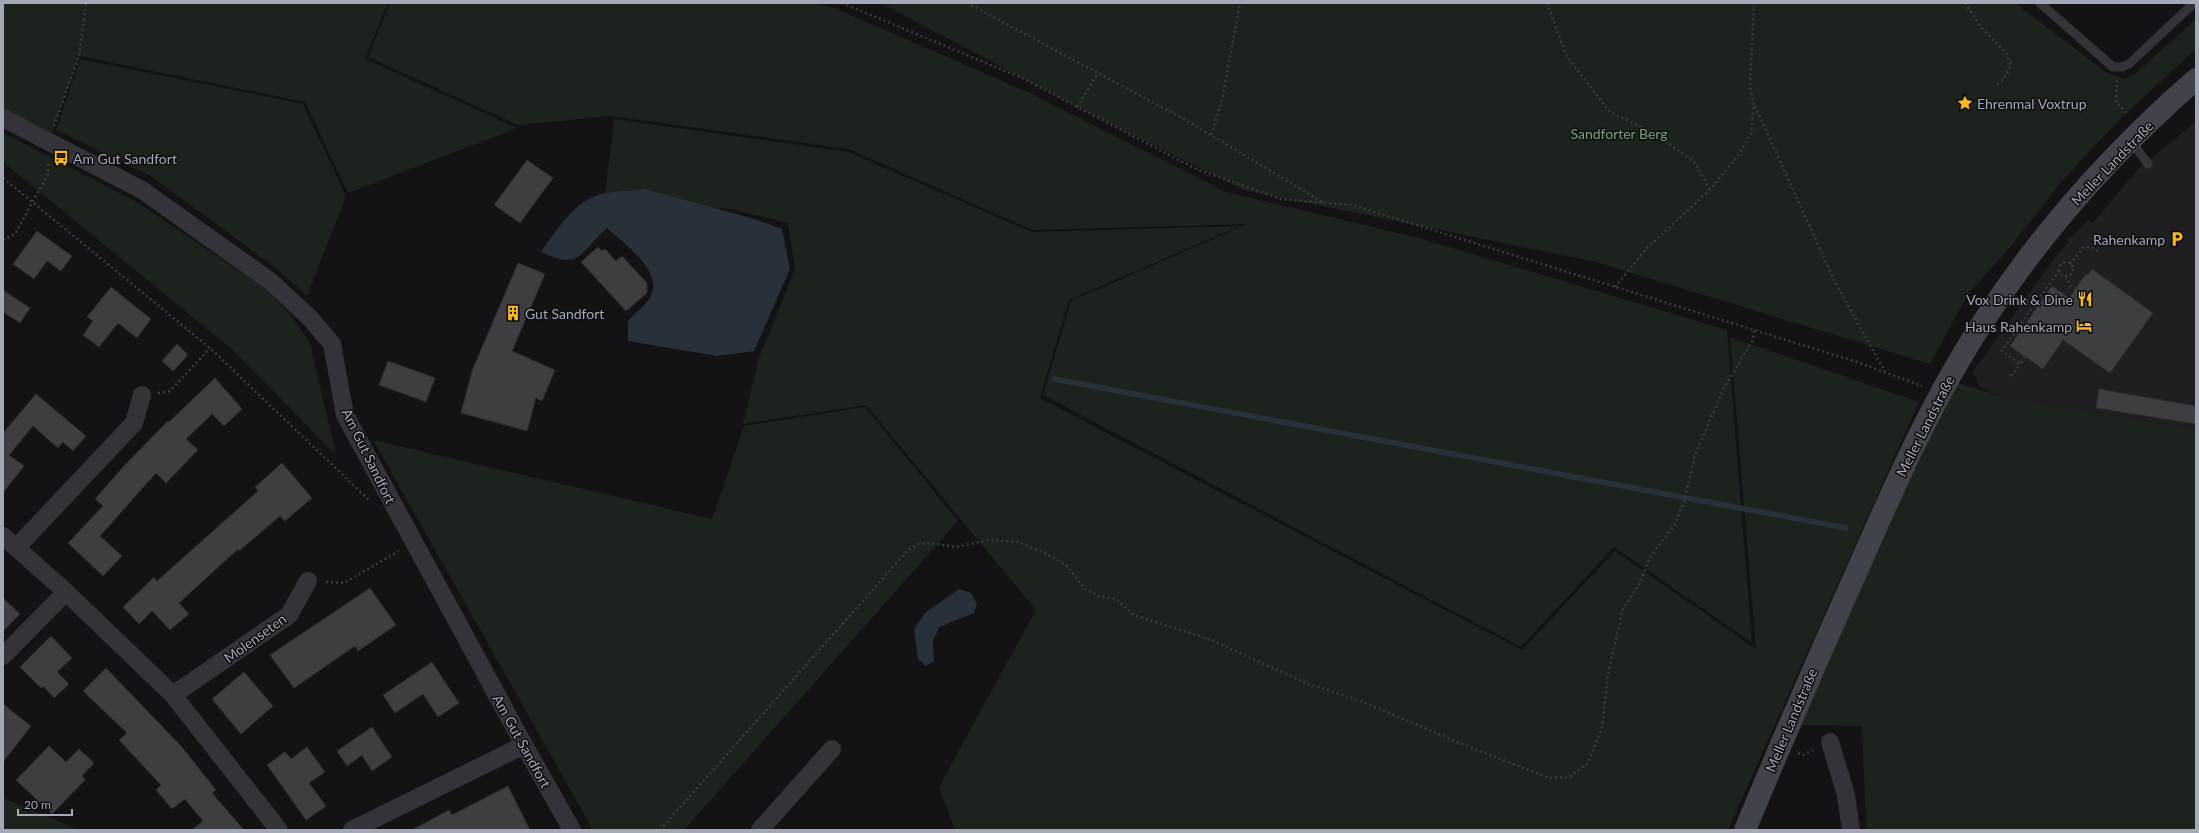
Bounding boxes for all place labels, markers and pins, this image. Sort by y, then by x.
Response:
place icon: Ehrenmal Voxtrup [1956,94,1974,112]
place label: Ehrenmal Voxtrup [1977,95,2087,112]
bus stop icon: Am Gut Sandfort [52,149,70,167]
place label: Am Gut Sandfort [73,150,177,167]
parking icon: Rahenkamp [2168,230,2186,248]
place label: Rahenkamp [2093,231,2165,248]
restaurant icon: Vox Drink & Dine [2076,290,2094,308]
place label: Vox Drink & Dine [1966,291,2073,308]
building icon: Gut Sandfort [504,304,522,322]
place label: Gut Sandfort [525,305,604,322]
hotel icon: Haus Rahenkamp [2075,317,2093,335]
place label: Haus Rahenkamp [1965,318,2072,335]

